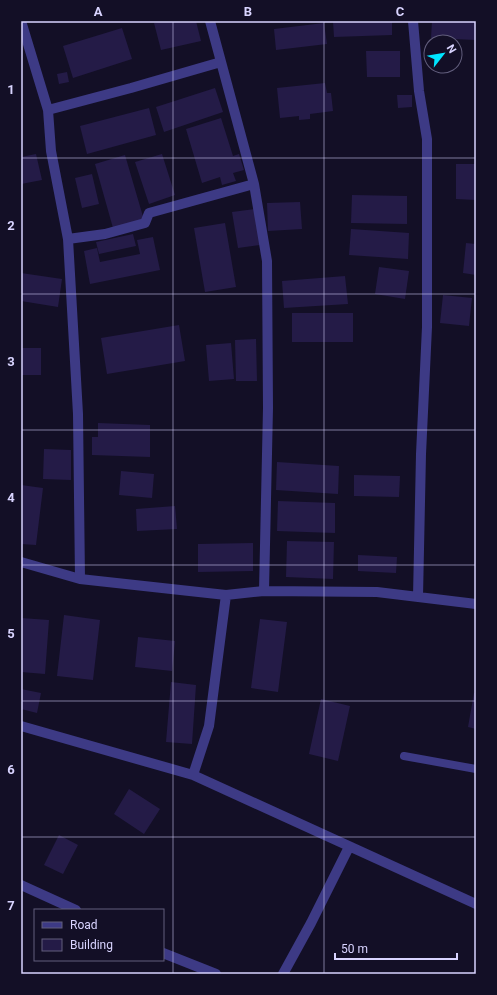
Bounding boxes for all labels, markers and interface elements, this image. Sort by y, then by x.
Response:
text: A [94,4,103,19]
text: B [244,4,252,19]
text: C [396,4,405,19]
north arrow [423,34,463,74]
text: N [444,42,459,56]
text: 1 [7,82,15,97]
text: 2 [7,218,15,233]
text: 3 [7,354,15,369]
text: 4 [7,490,15,505]
text: 5 [7,626,15,641]
text: 6 [7,762,15,777]
text: 7 [7,898,15,913]
legend [34,909,164,961]
text: Road [70,918,98,932]
scale bar [335,935,457,961]
text: Building [70,938,113,952]
text: 50 m [341,942,368,956]

